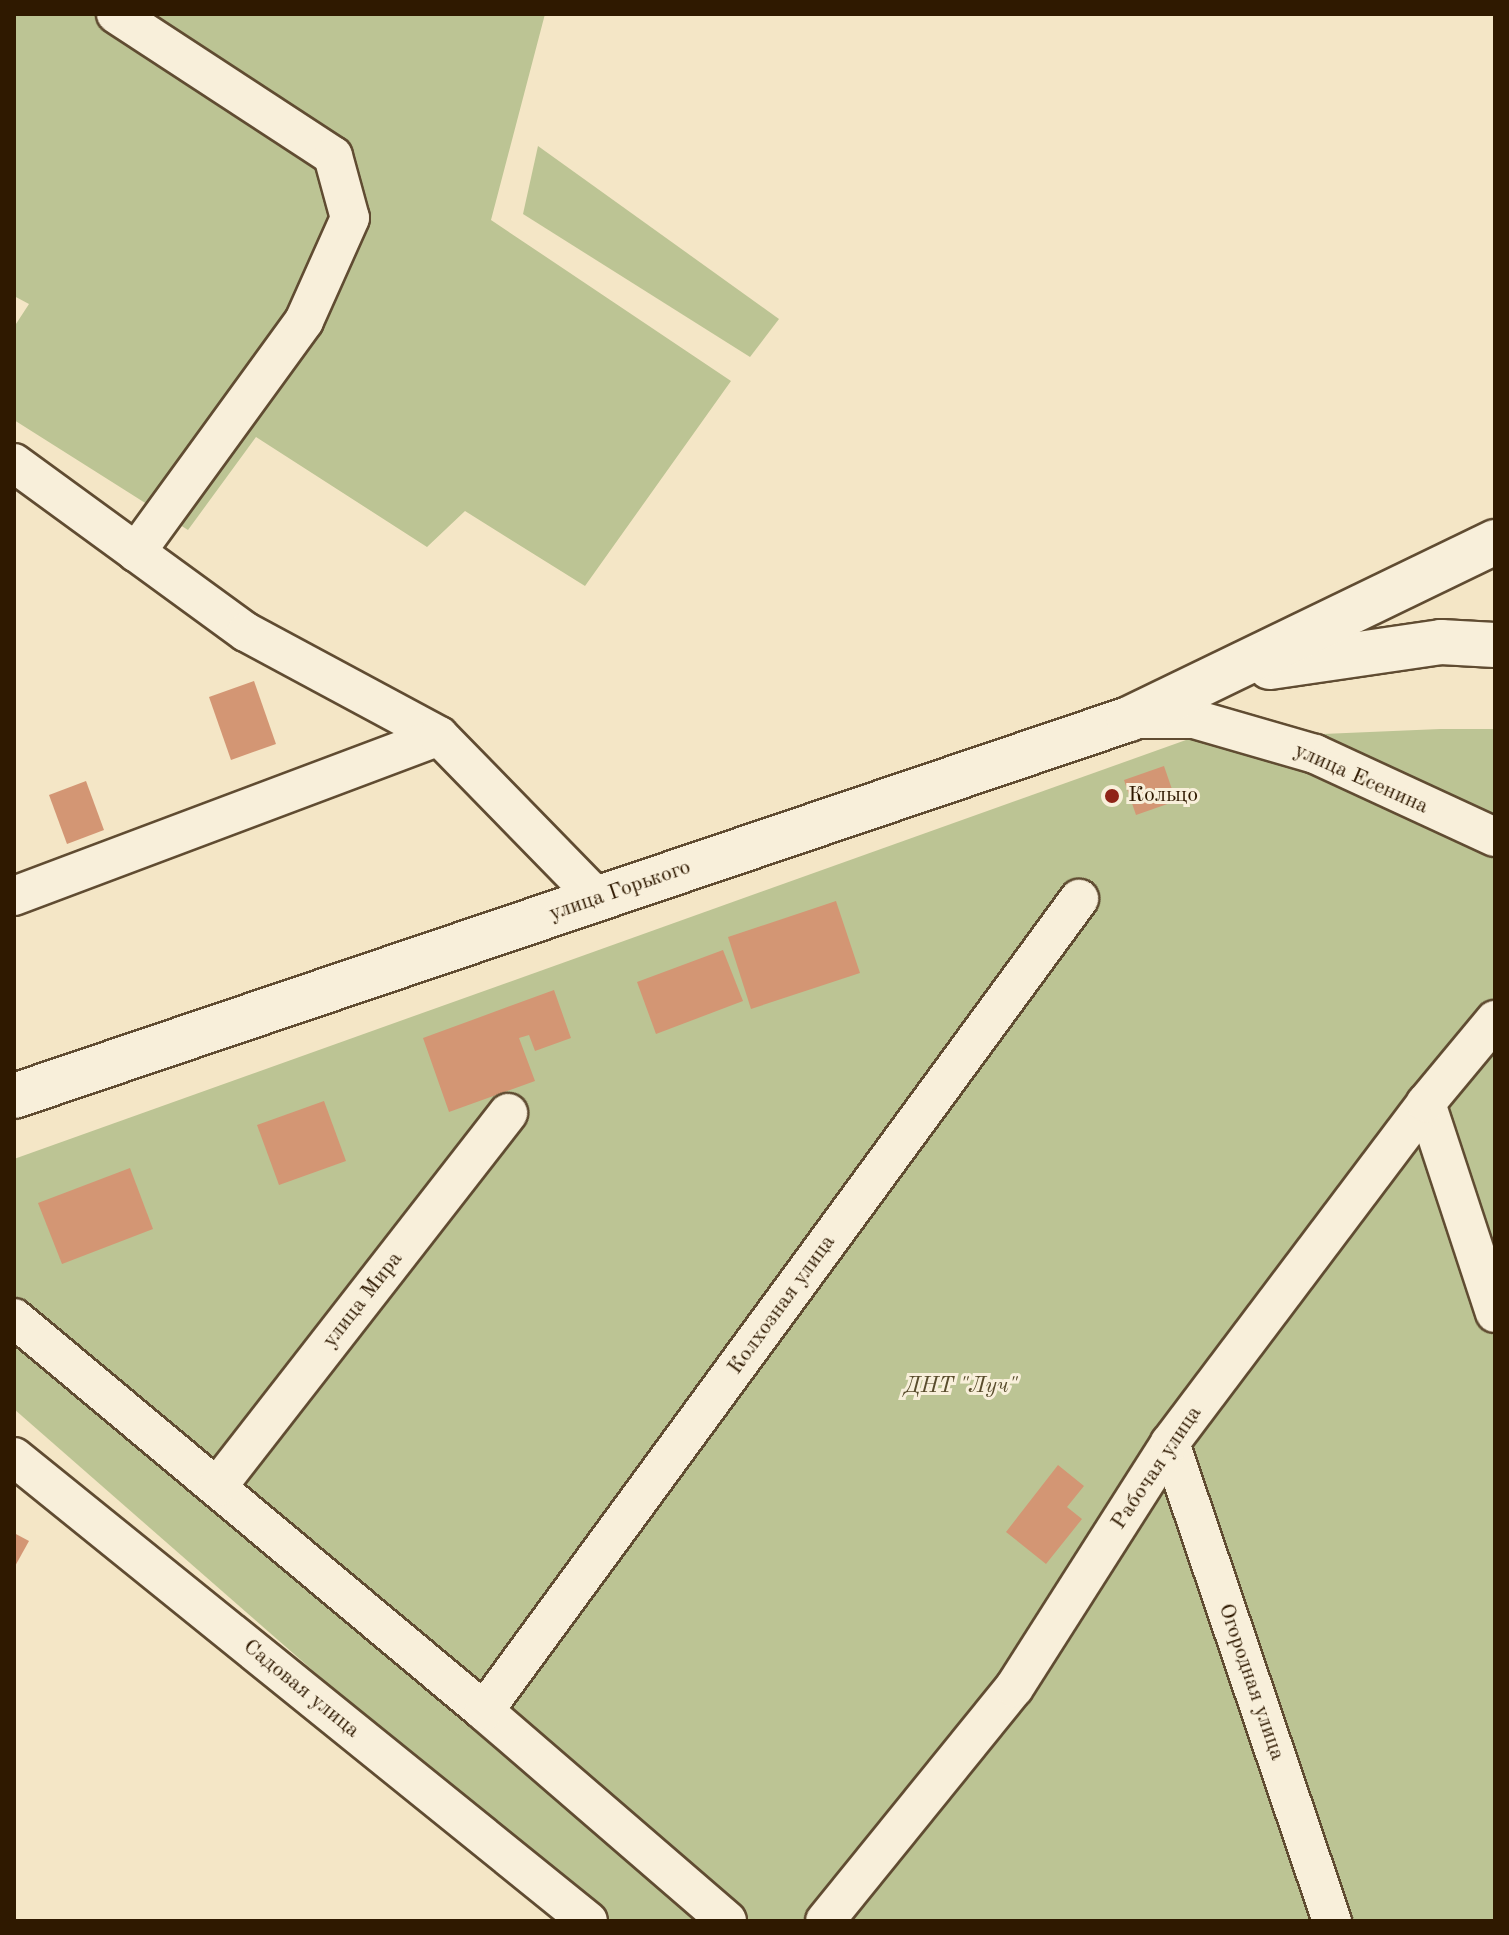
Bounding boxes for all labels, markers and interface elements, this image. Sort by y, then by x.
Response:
street label: улица Есенина [1290,738,1432,820]
place label: Кольцо [1128,783,1198,809]
marker: Кольцо [1103,787,1121,805]
street label: улица Горького [546,854,694,928]
street label: Колхозная улица [722,1230,842,1380]
street label: улица Мира [317,1247,409,1353]
park label: ДНТ "Луч" [905,1374,1017,1400]
street label: Рабочая улица [1106,1401,1208,1535]
street label: Огородная улица [1212,1600,1290,1764]
street label: Садовая улица [237,1634,365,1744]

